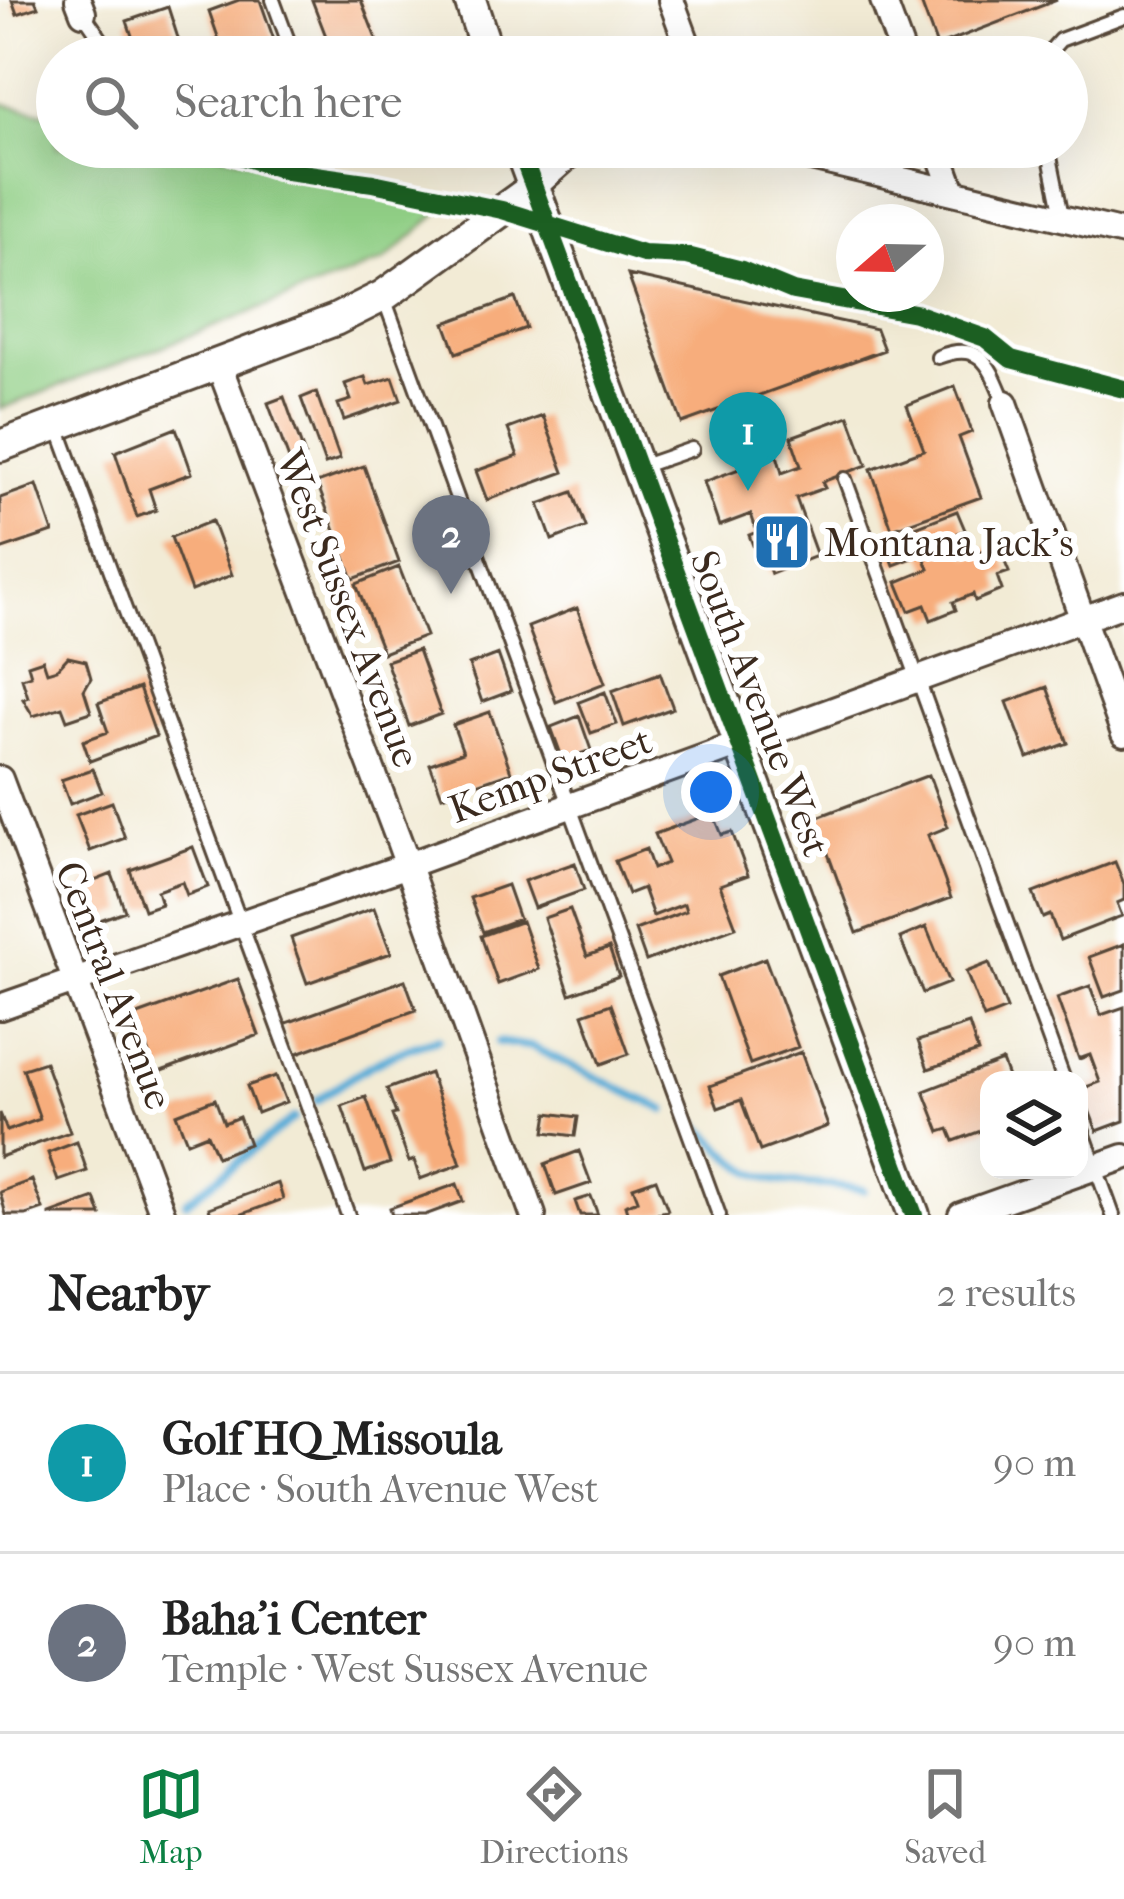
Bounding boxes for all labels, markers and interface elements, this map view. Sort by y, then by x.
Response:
search box [36,36,1088,168]
icon: search [78,69,144,135]
text: Search here [174,76,402,129]
north arrow [836,204,944,312]
pin: 1 [709,392,787,491]
street label: West Sussex Avenue [266,442,430,773]
pin: 2 [412,495,490,594]
restaurant icon: Montana Jack's [751,511,813,573]
place label: Montana Jack's [824,520,1074,566]
street label: South Avenue West [681,544,839,863]
street label: Kemp Street [443,717,658,833]
your location [681,762,741,822]
street label: Central Avenue [46,855,182,1116]
map controls [980,1071,1088,1179]
button: layers [980,1071,1088,1179]
text: Nearby [48,1263,209,1323]
text: 2 results [937,1270,1076,1316]
text: Golf HQ Missoula [162,1413,501,1466]
text: 1 [80,1440,94,1486]
text: 90 m [993,1440,1076,1486]
text: Place · South Avenue West [162,1466,599,1512]
text: Baha'i Center [162,1593,426,1646]
text: 2 [77,1620,97,1666]
text: 90 m [993,1620,1076,1666]
text: Temple · West Sussex Avenue [162,1646,648,1692]
tab: Map [138,1761,204,1872]
tab: Directions [480,1761,628,1872]
tab: Saved [904,1761,986,1872]

